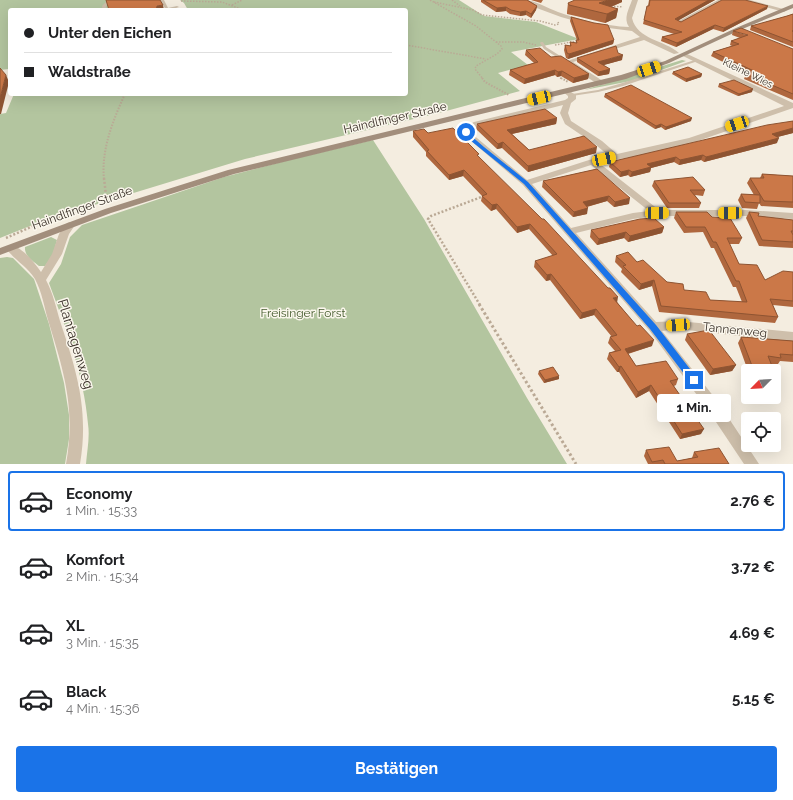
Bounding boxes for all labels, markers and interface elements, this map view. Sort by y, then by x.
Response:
text: Unter den Eichen [48,24,172,42]
street label: Kleine Wies [721,56,775,90]
car [636,60,662,78]
text: Waldstraße [48,63,131,81]
car [526,89,552,107]
street label: Haindlfinger Straße [342,99,448,137]
car [724,115,750,133]
route start [457,123,475,141]
car [591,151,617,167]
street label: Haindlfinger Straße [30,183,134,233]
car [645,207,669,219]
car [718,207,742,219]
street label: Plantagenweg [55,297,97,391]
park label: Freisinger Forst [261,306,346,320]
car [666,318,690,332]
street label: Tannenweg [702,320,768,340]
north arrow [741,364,781,404]
map controls [741,364,781,452]
route end [685,371,703,389]
callout: 1 Min. [657,394,731,422]
text: 1 Min. [677,400,711,415]
button: locate [741,412,781,452]
icon: car [18,483,54,519]
text: Economy [66,485,133,503]
text: 2.76 € [730,492,775,510]
text: 1 Min. · 15:33 [66,503,137,518]
icon: car [18,549,54,585]
text: Komfort [66,551,125,569]
text: 3.72 € [731,558,775,576]
text: 2 Min. · 15:34 [66,569,139,584]
icon: car [18,615,54,651]
text: XL [66,617,84,635]
text: 4.69 € [730,624,775,642]
text: 3 Min. · 15:35 [66,635,139,650]
icon: car [18,681,54,717]
text: Black [66,683,106,701]
text: 5.15 € [732,690,775,708]
text: 4 Min. · 15:36 [66,701,140,716]
button: Bestätigen [16,746,777,792]

